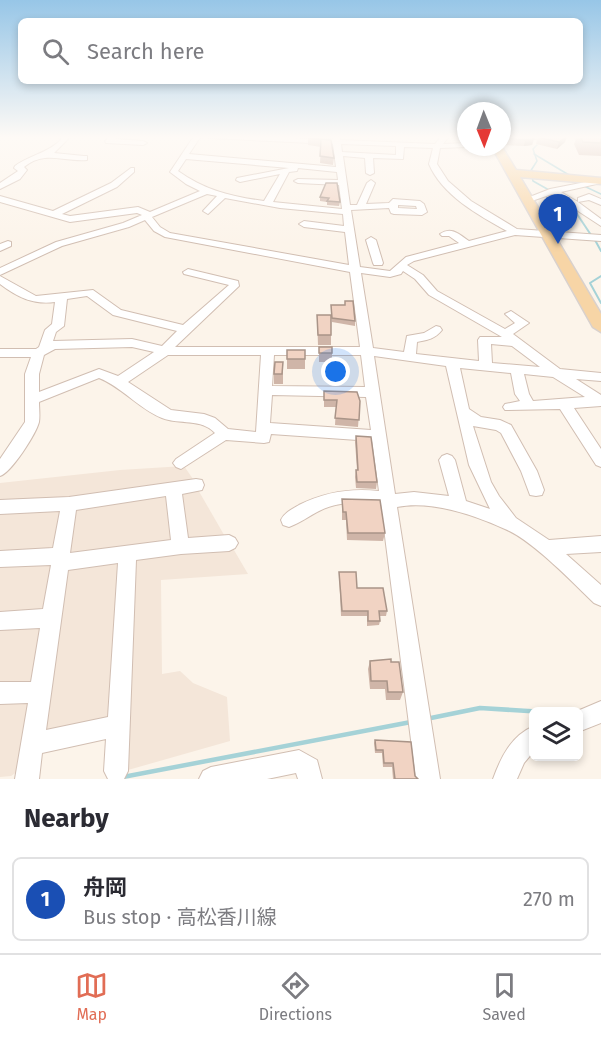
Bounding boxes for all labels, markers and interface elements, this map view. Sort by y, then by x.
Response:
search box [18,18,583,84]
icon: search [39,35,72,68]
text: Search here [87,38,205,65]
north arrow [457,102,511,156]
pin: 1 [538,194,578,244]
your location [321,357,350,386]
map controls [529,707,583,761]
button: layers [529,707,583,761]
text: Nearby [24,803,109,834]
text: 舟岡 [83,874,127,901]
text: 1 [41,887,50,911]
text: 270 m [523,887,575,911]
text: Bus stop · 高松香川線 [83,905,277,929]
tab: Map [75,969,108,1024]
tab: Directions [259,969,332,1024]
tab: Saved [482,969,526,1024]

